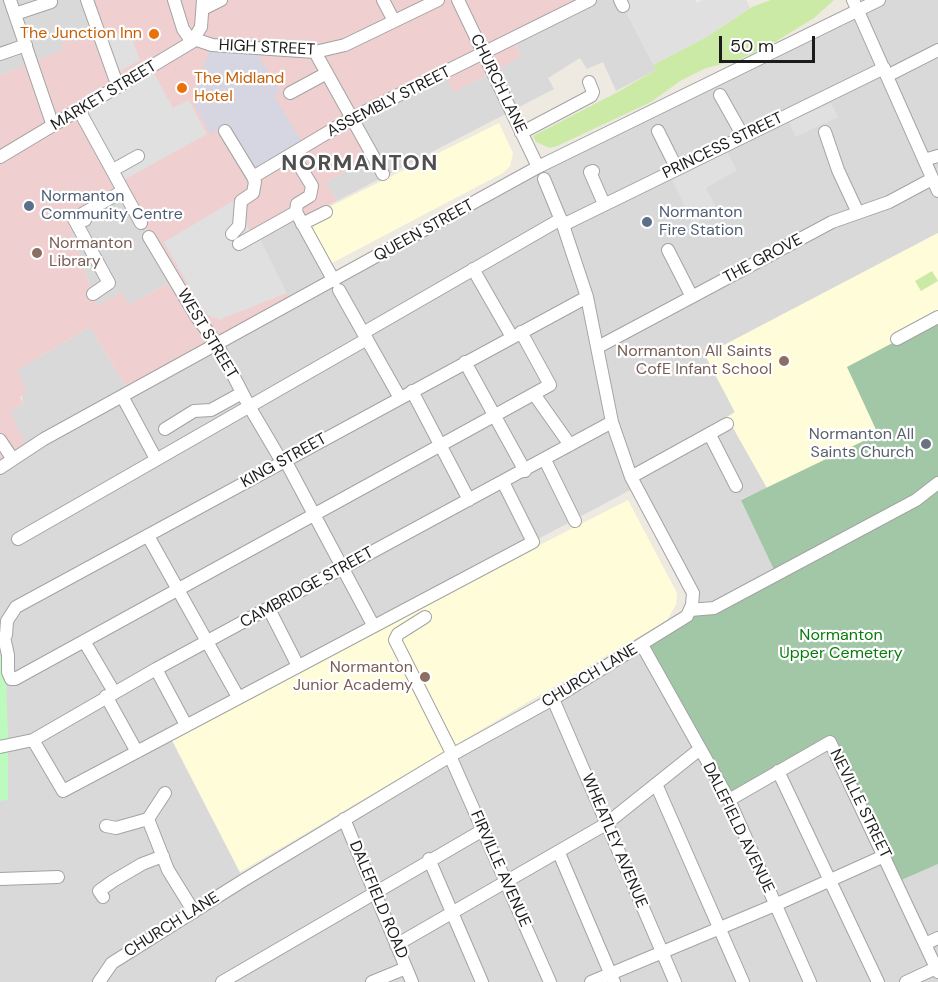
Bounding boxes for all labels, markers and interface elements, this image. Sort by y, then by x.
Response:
place label: The Junction Inn [20,24,142,44]
scale bar [722,24,818,62]
marker: The Junction Inn [147,27,161,41]
street label: CHURCH LANE [466,31,530,137]
text: 50 m [730,34,774,58]
street label: HIGH STREET [218,36,316,60]
street label: MARKET STREET [48,57,160,135]
street label: ASSEMBLY STREET [324,63,454,141]
place label: The Midland Hotel [194,69,284,107]
marker: The Midland Hotel [175,81,189,95]
street label: PRINCESS STREET [660,109,786,183]
district label: NORMANTON [281,151,439,177]
place label: Normanton Community Centre [41,187,183,225]
street label: QUEEN STREET [371,196,477,266]
marker: Normanton Community Centre [22,199,36,213]
place label: Normanton Fire Station [659,203,743,241]
marker: Normanton Fire Station [640,215,654,229]
street label: THE GROVE [720,230,806,288]
place label: Normanton Library [49,234,132,272]
marker: Normanton Library [30,246,44,260]
street label: WEST STREET [173,286,241,382]
place label: Normanton All Saints CofE Infant School [617,342,772,380]
marker: Normanton All Saints CofE Infant School [777,354,791,368]
place label: Normanton All Saints Church [809,425,914,463]
street label: KING STREET [238,430,330,492]
marker: Normanton All Saints Church [919,437,933,451]
street label: CAMBRIDGE STREET [237,543,377,633]
park label: Normanton Upper Cemetery [779,626,903,664]
street label: CHURCH LANE [539,640,641,712]
place label: Normanton Junior Academy [293,658,413,696]
marker: Normanton Junior Academy [418,670,432,684]
street label: NEVILLE STREET [825,746,895,862]
street label: DALEFIELD AVENUE [698,760,778,896]
street label: WHEATLEY AVENUE [577,771,651,911]
street label: FIRVILLE AVENUE [466,808,534,930]
street label: DALEFIELD ROAD [345,838,411,962]
street label: CHURCH LANE [121,888,223,962]

